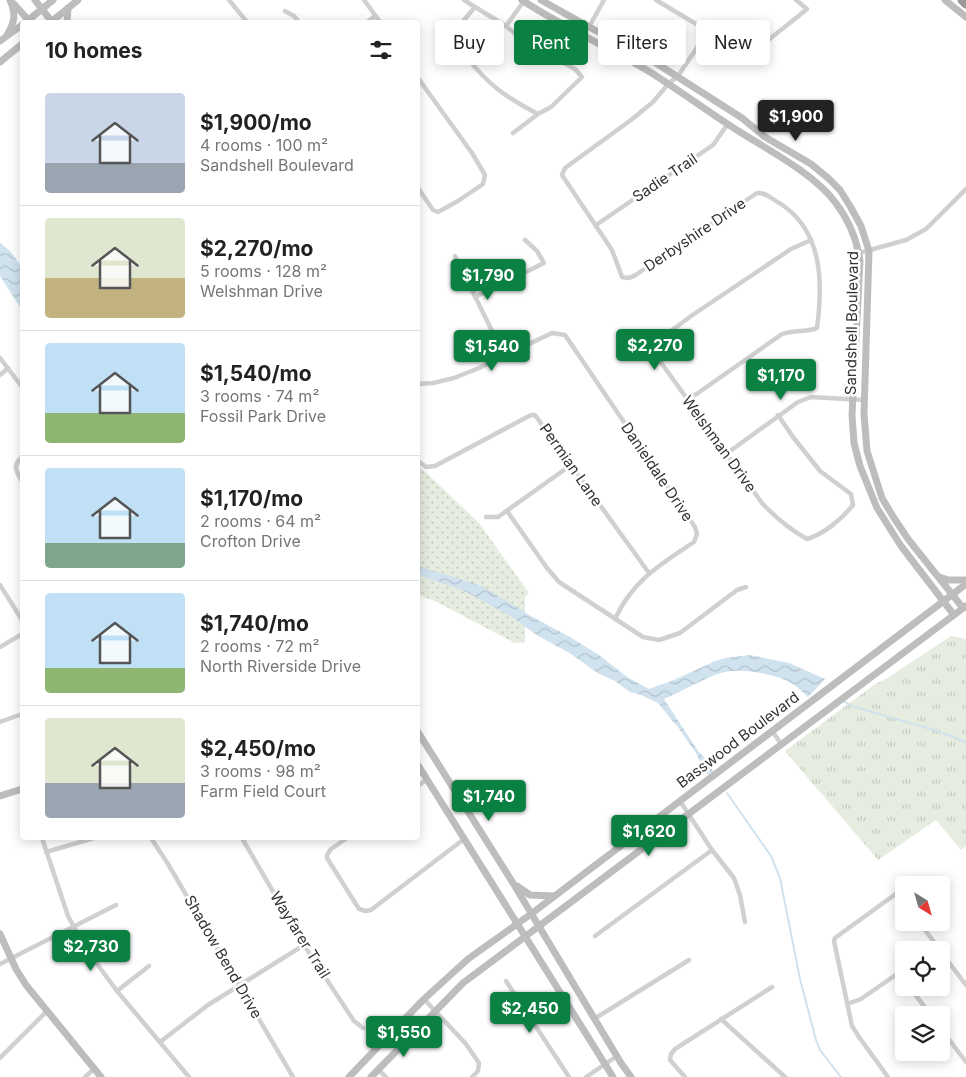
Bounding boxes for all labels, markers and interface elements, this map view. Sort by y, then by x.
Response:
chip: Buy [435,20,504,65]
chip: Rent [514,20,588,65]
chip: Filters [598,20,686,65]
chip: New [696,20,770,65]
icon: filters [367,36,395,64]
text: 10 homes [45,38,143,63]
pin: $1,900 [755,100,837,142]
text: $1,900 [769,106,823,126]
text: $1,900/mo [200,110,312,135]
icon: home [85,113,145,173]
text: 4 rooms · 100 m² [200,135,328,155]
street label: Sadie Trail [629,149,701,206]
text: Sandshell Boulevard [200,155,354,175]
street label: Derbyshire Drive [640,193,749,276]
text: $2,270/mo [200,236,313,261]
icon: home [85,238,145,298]
street label: Sandshell Boulevard [841,251,862,395]
pin: $1,790 [447,258,529,301]
text: 5 rooms · 128 m² [200,261,327,281]
text: $1,790 [462,265,514,285]
text: Welshman Drive [200,281,323,301]
pin: $2,270 [614,328,696,371]
pin: $1,540 [451,330,533,372]
text: $2,270 [627,335,683,355]
text: $1,540 [465,336,519,356]
pin: $1,170 [740,358,822,401]
text: $1,540/mo [200,361,312,386]
icon: home [85,363,145,423]
text: $1,170 [757,365,805,385]
text: 3 rooms · 74 m² [200,386,319,406]
street label: Welshman Drive [678,392,761,496]
text: Fossil Park Drive [200,406,326,426]
street label: Danieldale Drive [617,419,698,525]
street label: Permian Lane [536,420,607,510]
text: $1,170/mo [200,486,303,511]
icon: home [85,488,145,548]
text: 2 rooms · 64 m² [200,511,321,531]
text: Crofton Drive [200,531,301,551]
text: $1,740/mo [200,611,309,636]
icon: home [85,613,145,673]
text: 2 rooms · 72 m² [200,636,320,656]
text: North Riverside Drive [200,656,361,676]
street label: Basswood Boulevard [673,687,803,792]
text: $2,450/mo [200,736,316,761]
icon: home [85,738,145,798]
text: 3 rooms · 98 m² [200,761,321,781]
pin: $1,740 [448,780,530,822]
text: Farm Field Court [200,781,326,801]
text: $1,740 [463,786,515,806]
pin: $1,620 [608,814,690,857]
text: $1,620 [622,821,676,841]
north arrow [895,876,950,931]
map controls [895,876,950,1061]
street label: Wayfarer Trail [266,888,335,982]
street label: Shadow Bend Drive [180,892,267,1022]
pin: $2,730 [50,930,132,972]
text: $2,730 [63,936,119,956]
button: locate [895,941,950,996]
pin: $2,450 [489,992,571,1034]
text: $2,450 [501,998,559,1018]
button: layers [895,1006,950,1061]
pin: $1,550 [363,1016,445,1058]
text: $1,550 [377,1022,431,1042]

